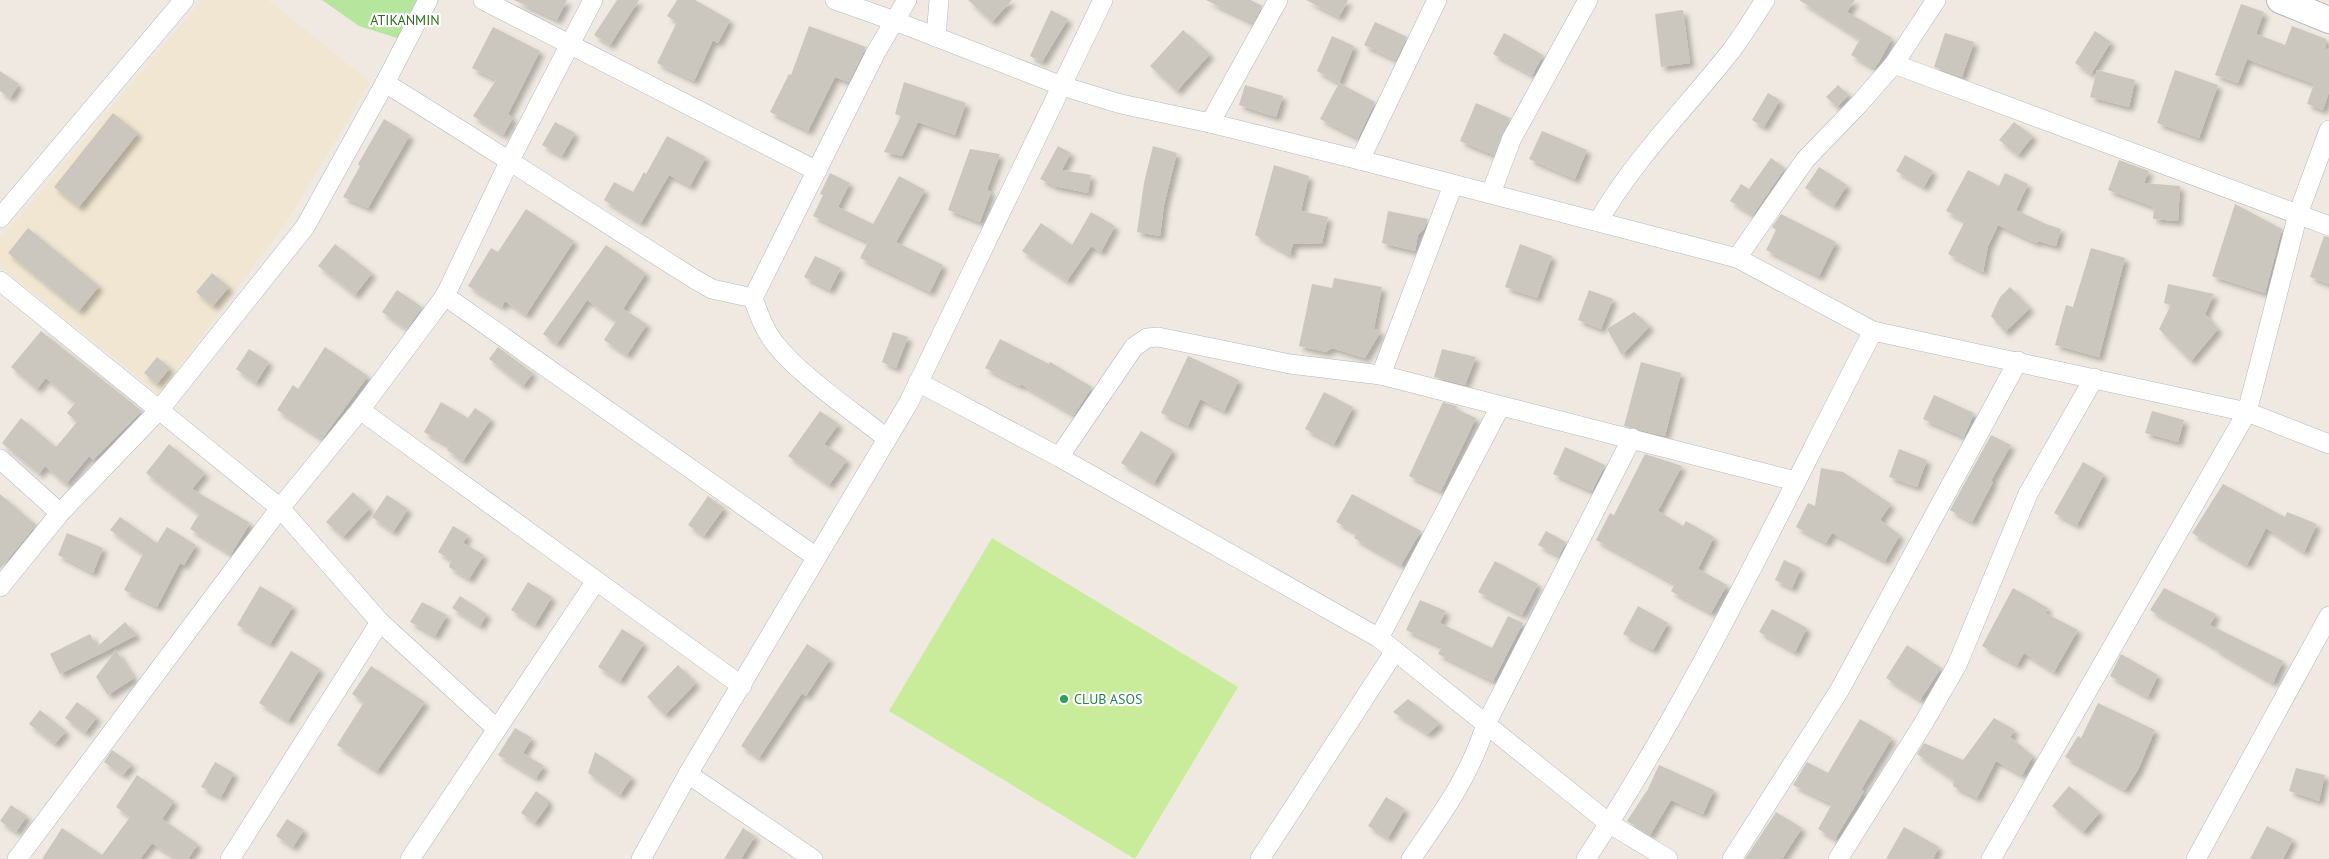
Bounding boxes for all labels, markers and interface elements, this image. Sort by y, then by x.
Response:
park label: ATIKANMIN [370,11,440,29]
place label: CLUB ASOS [1074,690,1142,708]
marker: CLUB ASOS [1058,693,1070,705]

